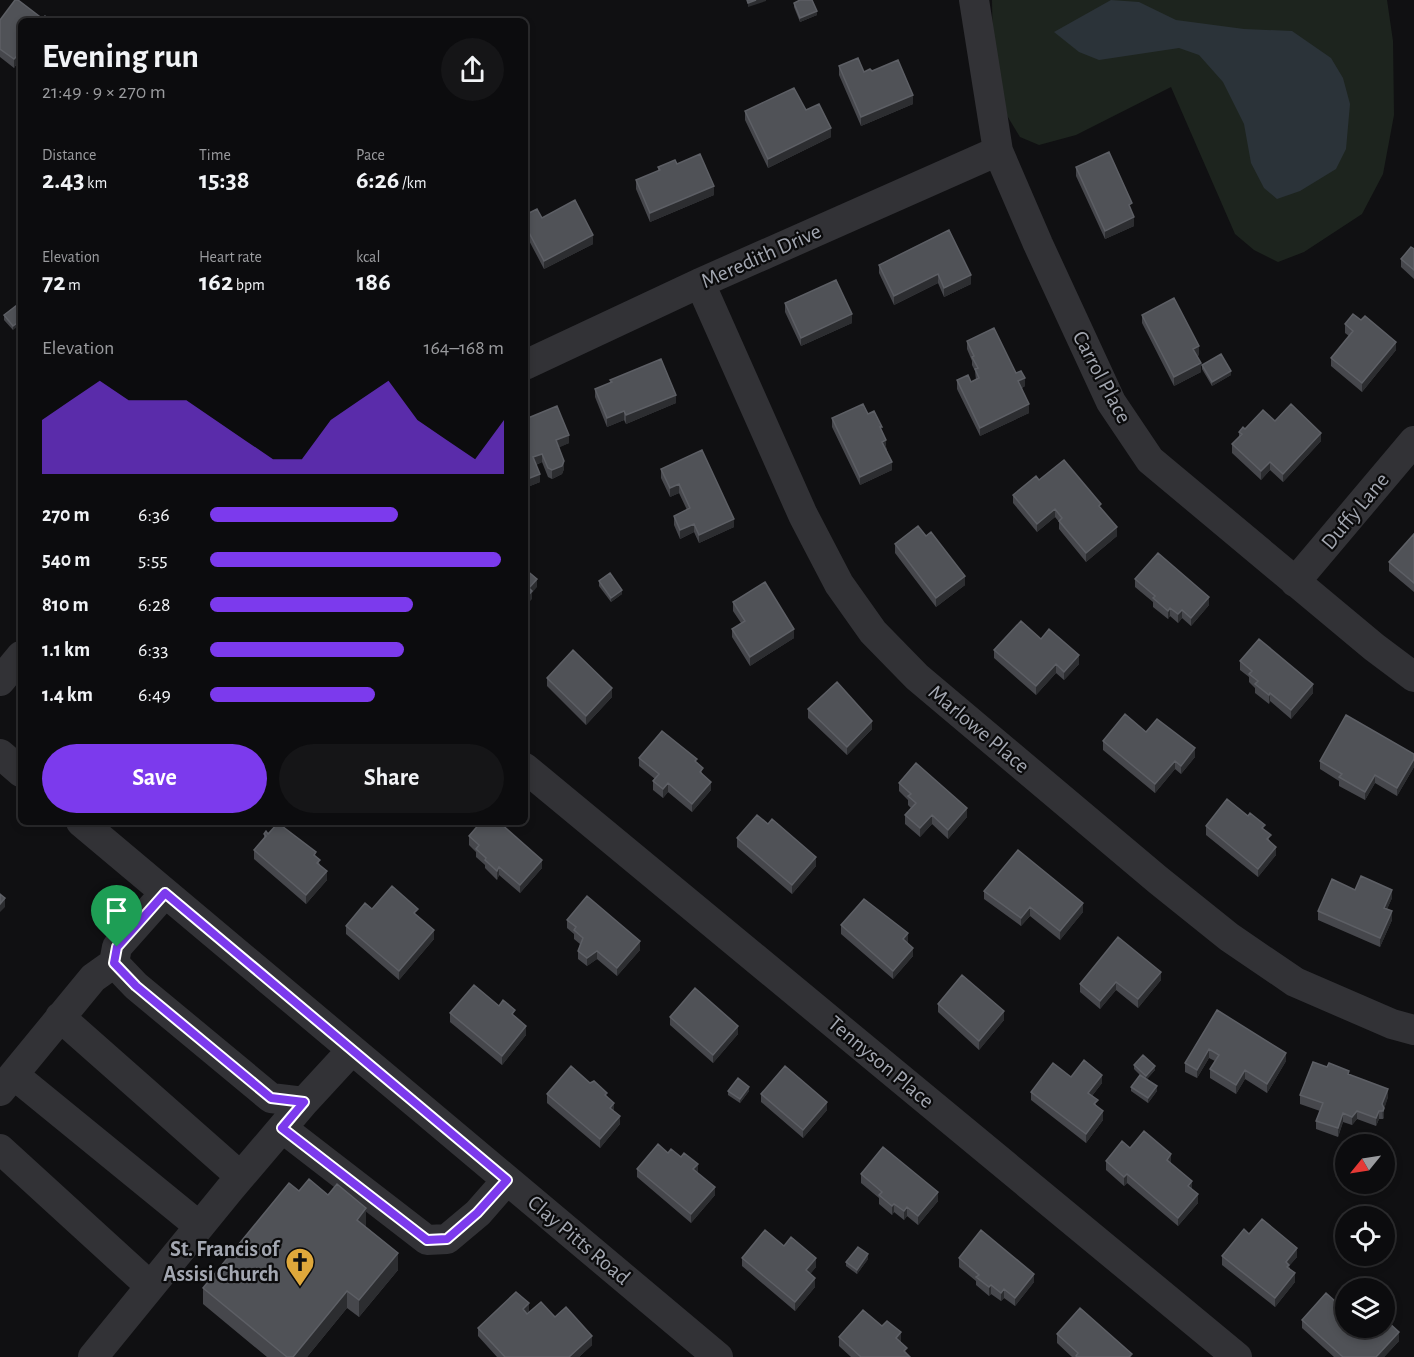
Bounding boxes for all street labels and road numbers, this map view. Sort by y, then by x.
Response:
street label: Meredith Drive [698,220,824,292]
street label: Carrol Place [1069,327,1135,427]
street label: Duffy Lane [1317,468,1393,554]
street label: Marlowe Place [924,681,1034,777]
street label: Tennyson Place [824,1012,938,1112]
street label: Clay Pitts Road [524,1191,634,1289]

